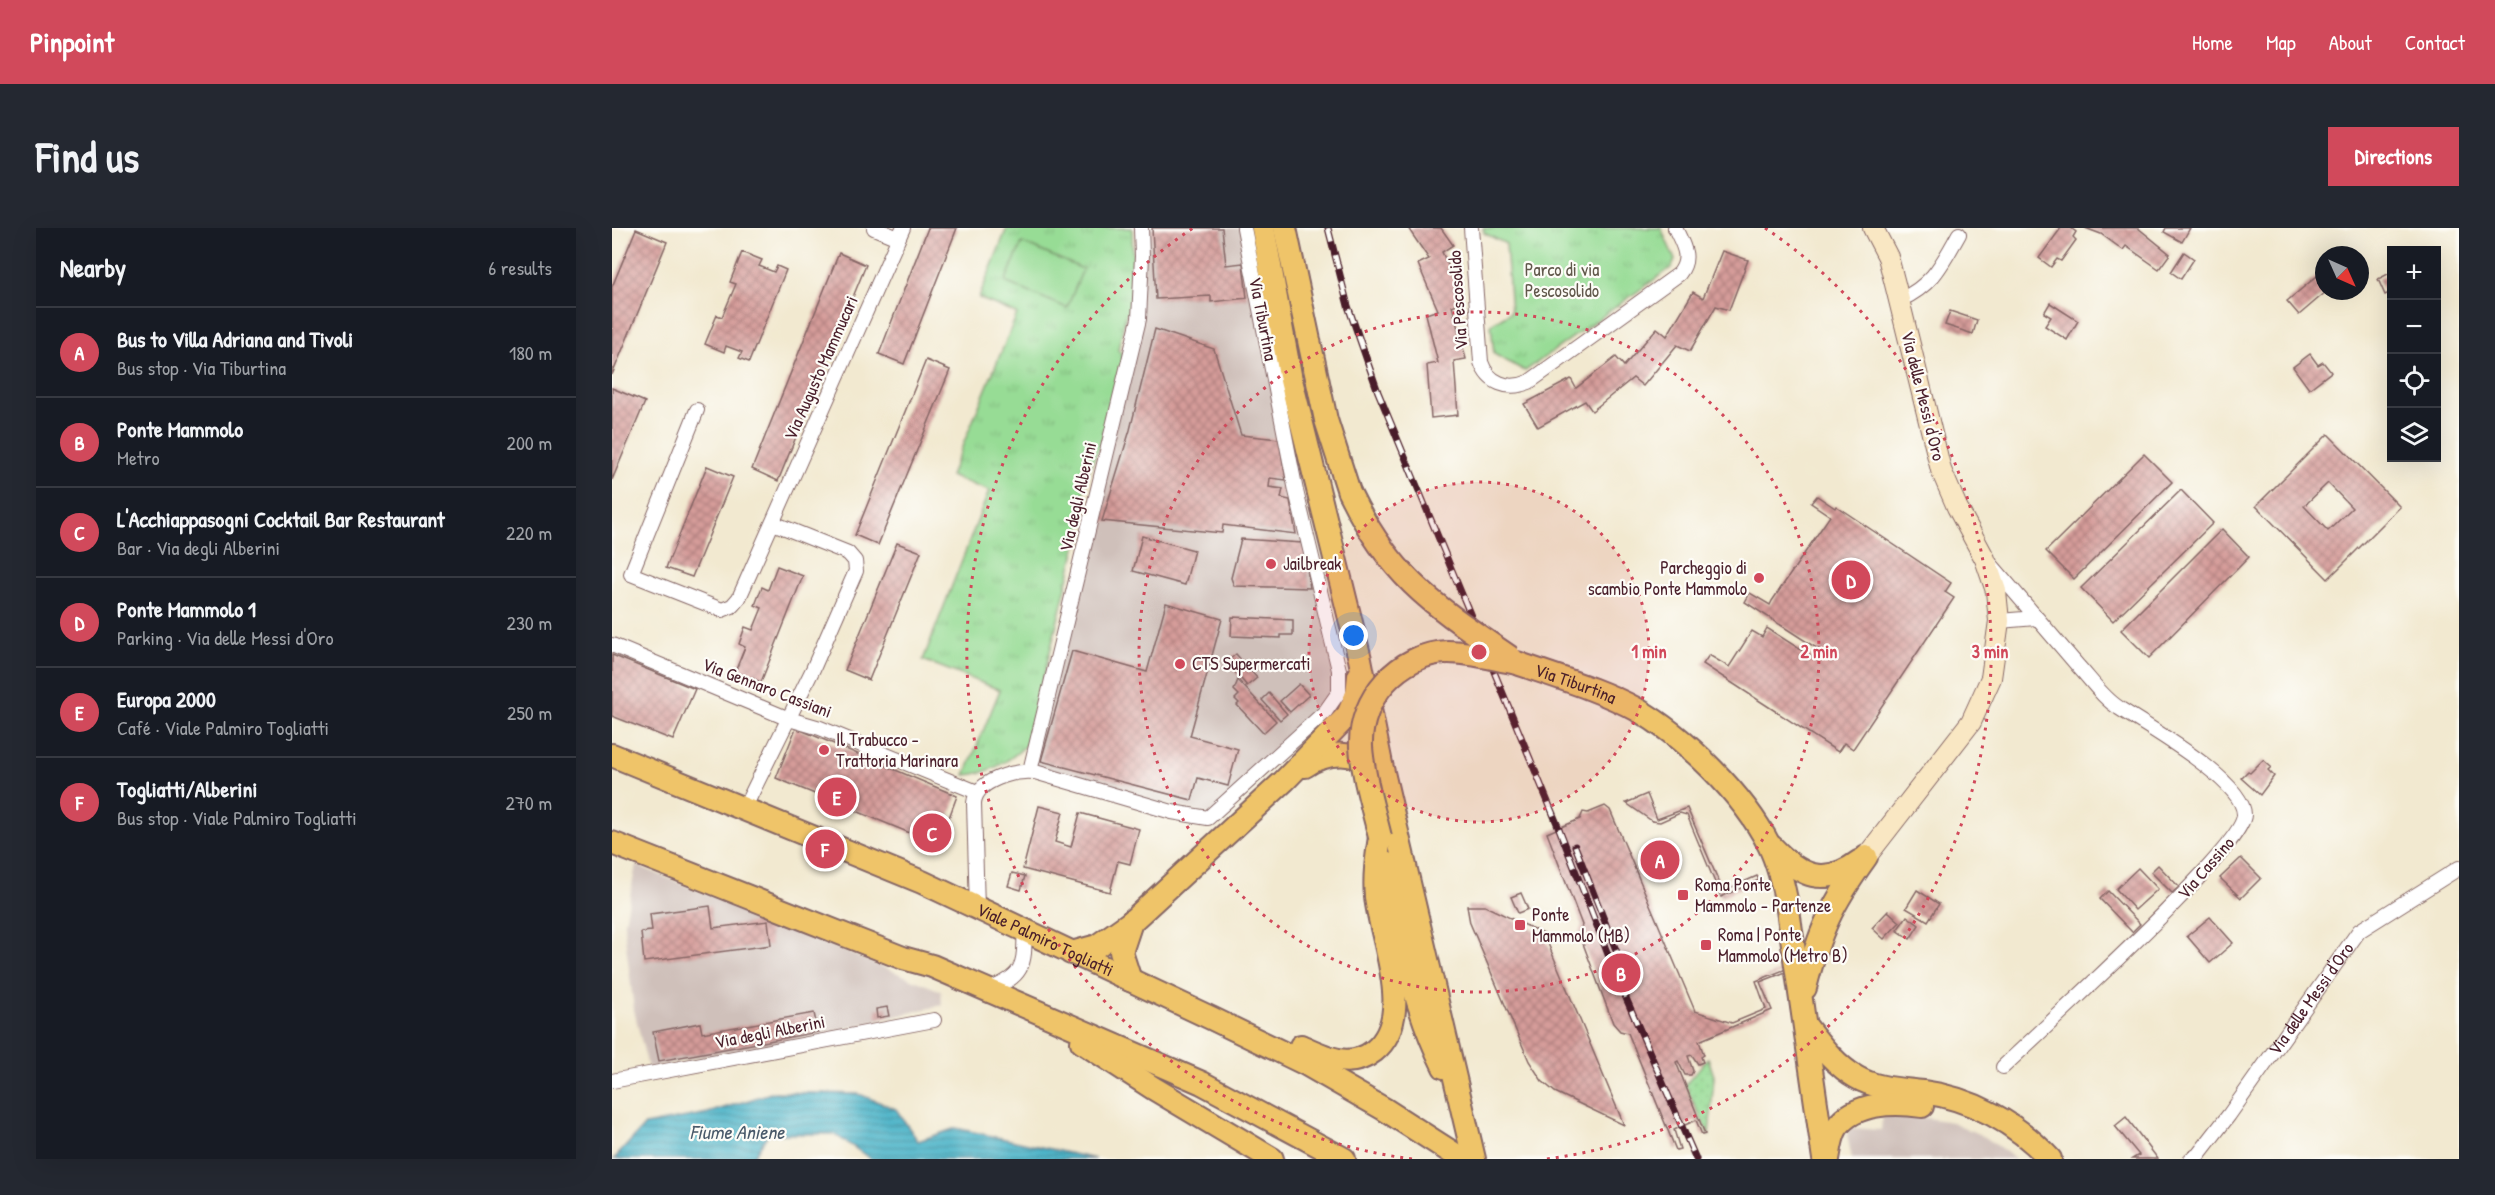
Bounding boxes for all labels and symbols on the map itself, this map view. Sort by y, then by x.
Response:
north arrow [2315,246,2369,300]
street label: Via Pescosolido [1442,249,1473,351]
park label: Parco di via Pescosolido [1525,257,1599,303]
street label: Via Tiburtina [1243,275,1284,363]
street label: Via Augusto Mammucari [777,292,864,444]
street label: Via delle Messi d'Oro [1895,328,1952,463]
street label: Via degli Alberini [1053,440,1102,554]
place label: Jailbreak [1283,551,1342,576]
place label: Parcheggio di scambio Ponte Mammolo [1588,555,1747,601]
marker: Jailbreak [1264,557,1278,571]
pin: D [1832,558,1870,602]
marker: Parcheggio di scambio Ponte Mammolo [1752,571,1766,585]
your location [1339,621,1368,650]
text: 1 min [1631,639,1667,664]
text: 2 min [1801,639,1837,664]
text: 3 min [1972,639,2008,664]
centre of rings [1469,642,1489,662]
street label: Via Gennaro Cassiani [699,651,836,724]
place label: CTS Supermercati [1192,651,1311,676]
marker: CTS Supermercati [1173,657,1187,671]
street label: Via Tiburtina [1532,657,1620,710]
place label: Il Trabucco - Trattoria Marinara [836,727,958,773]
marker: Il Trabucco - Trattoria Marinara [817,743,831,757]
pin: E [818,774,856,820]
pin: C [912,810,952,856]
pin: F [806,826,844,872]
street label: Via Cassino [2171,831,2240,904]
pin: A [1640,838,1680,882]
place label: Roma Ponte Mammolo - Partenze [1695,872,1831,918]
marker: Roma Ponte Mammolo - Partenze [1676,888,1690,902]
street label: Viale Palmiro Togliatti [973,897,1118,982]
place label: Ponte Mammolo (MB) [1532,902,1630,948]
marker: Ponte Mammolo (MB) [1513,918,1527,932]
place label: Roma | Ponte Mammolo (Metro B) [1718,922,1848,968]
street label: Via delle Messi d'Oro [2262,937,2359,1060]
marker: Roma | Ponte Mammolo (Metro B) [1699,938,1713,952]
pin: B [1602,950,1640,996]
street label: Via degli Alberini [713,1009,827,1054]
water label: Fiume Aniene [690,1118,785,1145]

